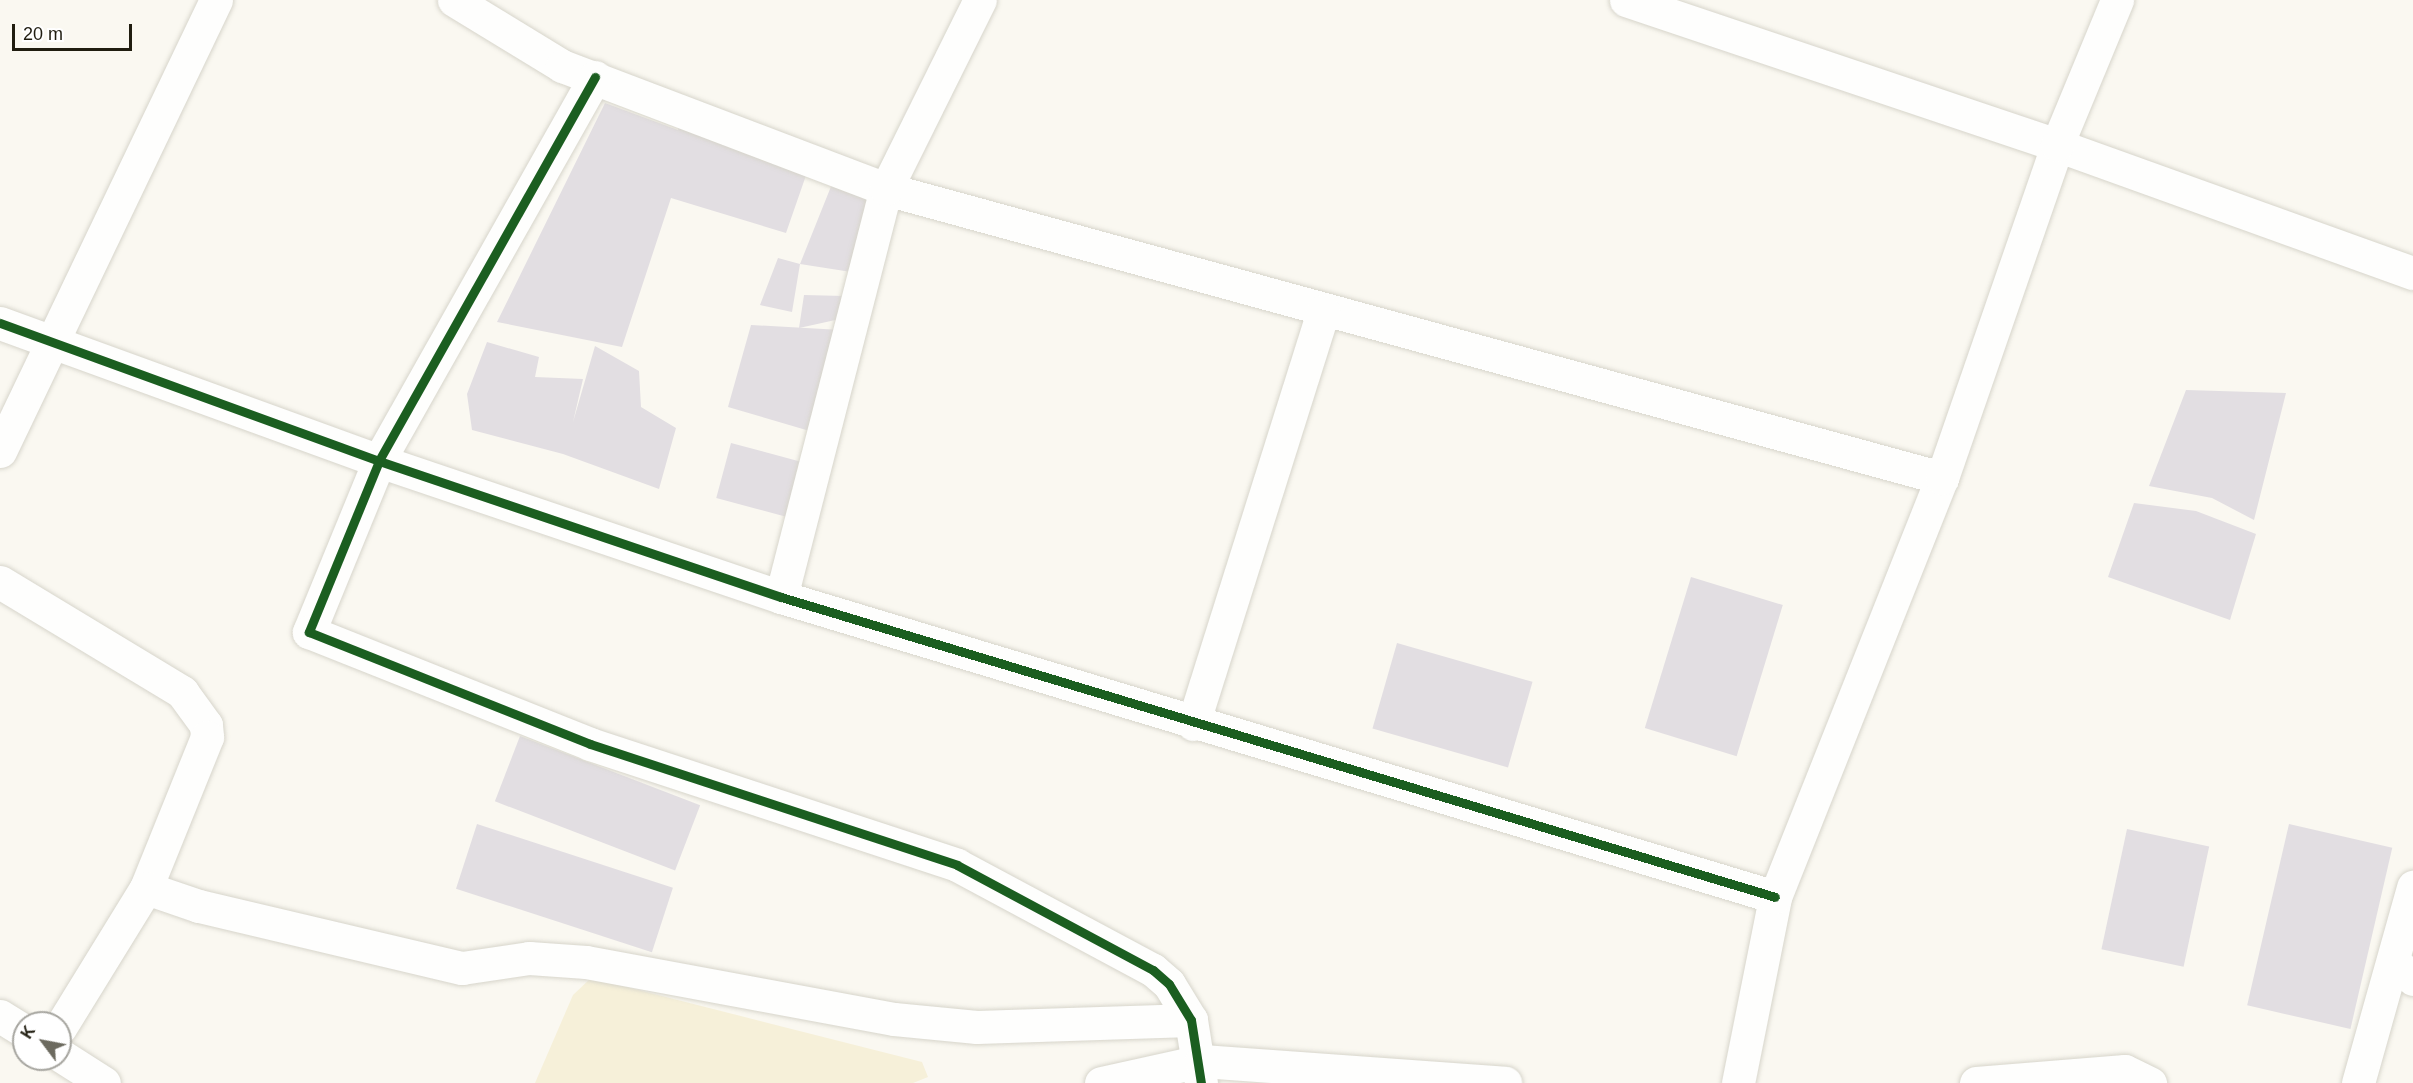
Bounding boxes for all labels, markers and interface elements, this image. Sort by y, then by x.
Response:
scale bar [15,12,135,50]
text: 20 m [23,24,63,44]
north arrow [12,1011,72,1071]
text: K [18,1023,38,1042]

